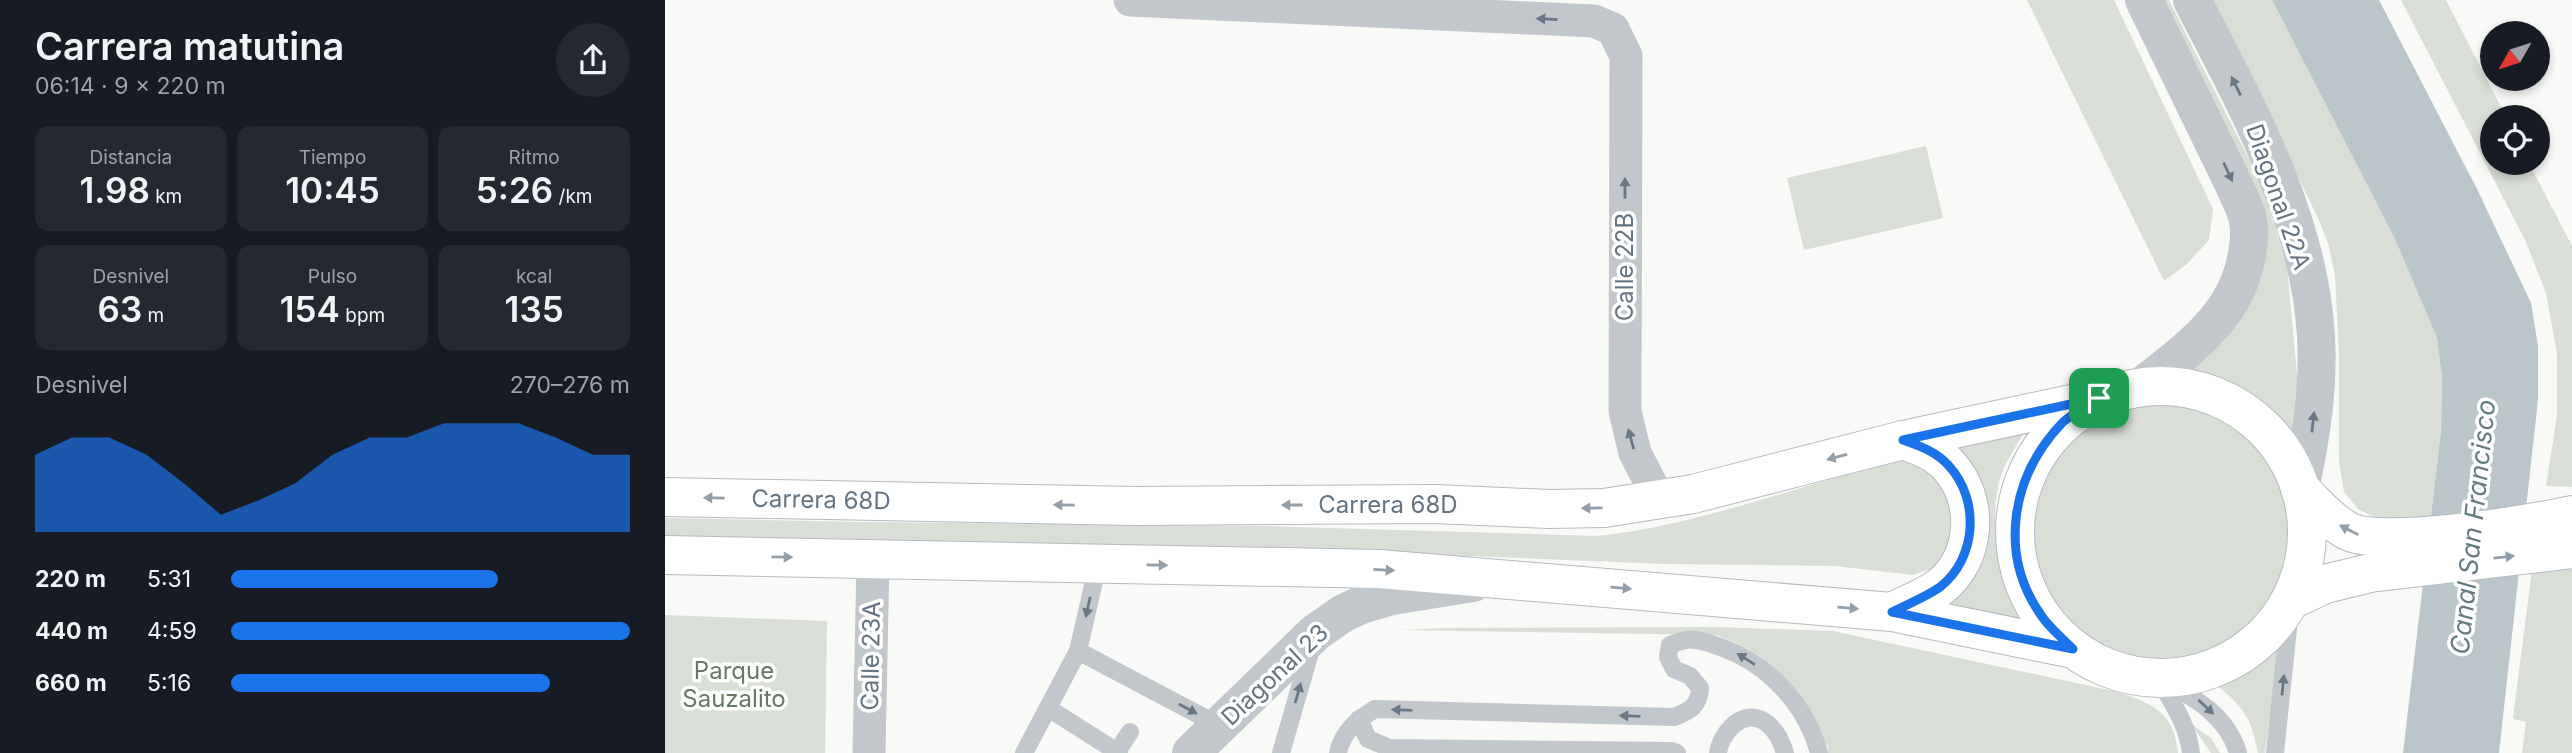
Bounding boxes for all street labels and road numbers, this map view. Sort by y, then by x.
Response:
street label: Diagonal 22A [2240,120,2317,273]
street label: Calle 22B [1610,213,1639,321]
street label: Carrera 68D [751,484,891,515]
street label: Carrera 68D [1318,490,1458,519]
street label: Calle 23A [855,601,886,711]
street label: Diagonal 23 [1215,618,1334,731]

